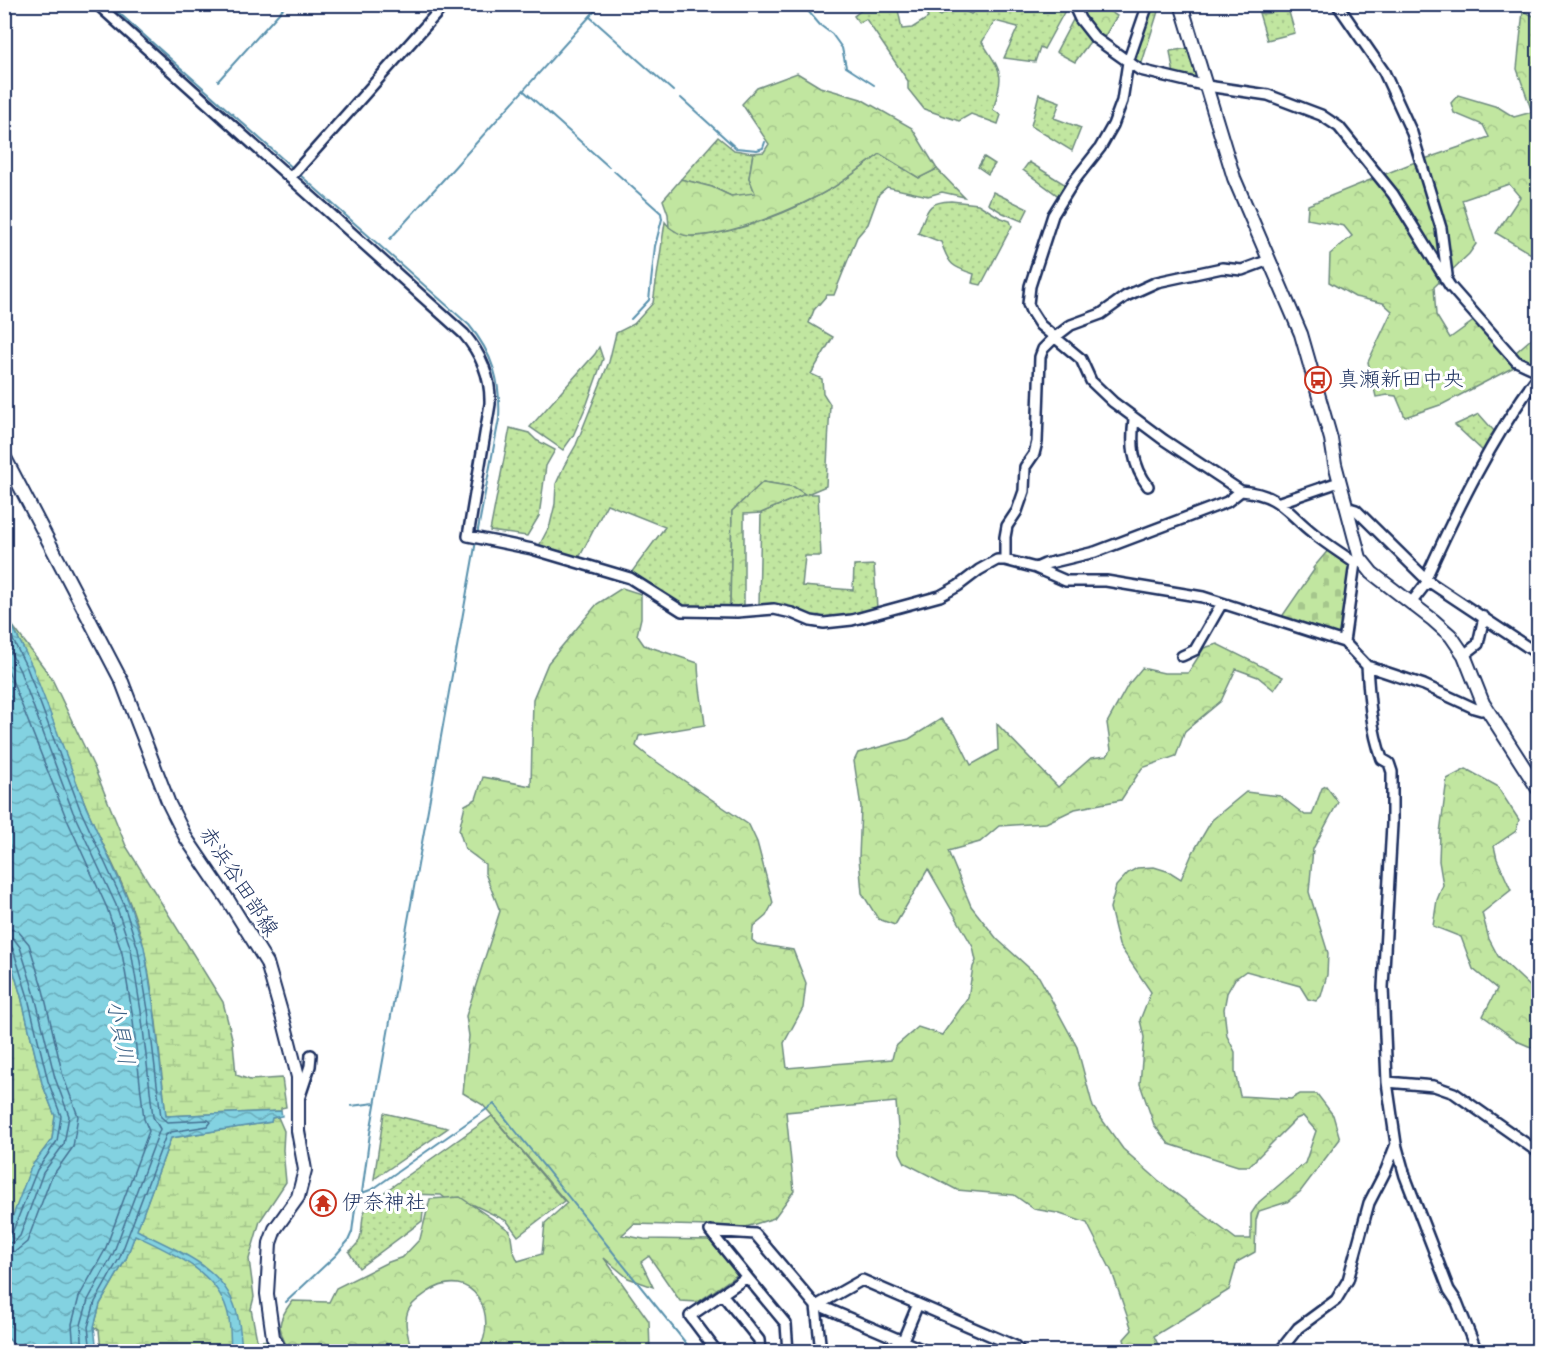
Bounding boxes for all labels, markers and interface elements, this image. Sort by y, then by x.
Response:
place label: 真瀬新田中央 [1338,364,1464,397]
bus stop icon: 真瀬新田中央 [1303,365,1333,395]
street label: 赤浜谷田部線 [190,820,286,944]
water label: 小貝川 [96,997,142,1069]
place label: 伊奈神社 [342,1187,426,1220]
temple icon: 伊奈神社 [308,1188,338,1218]

